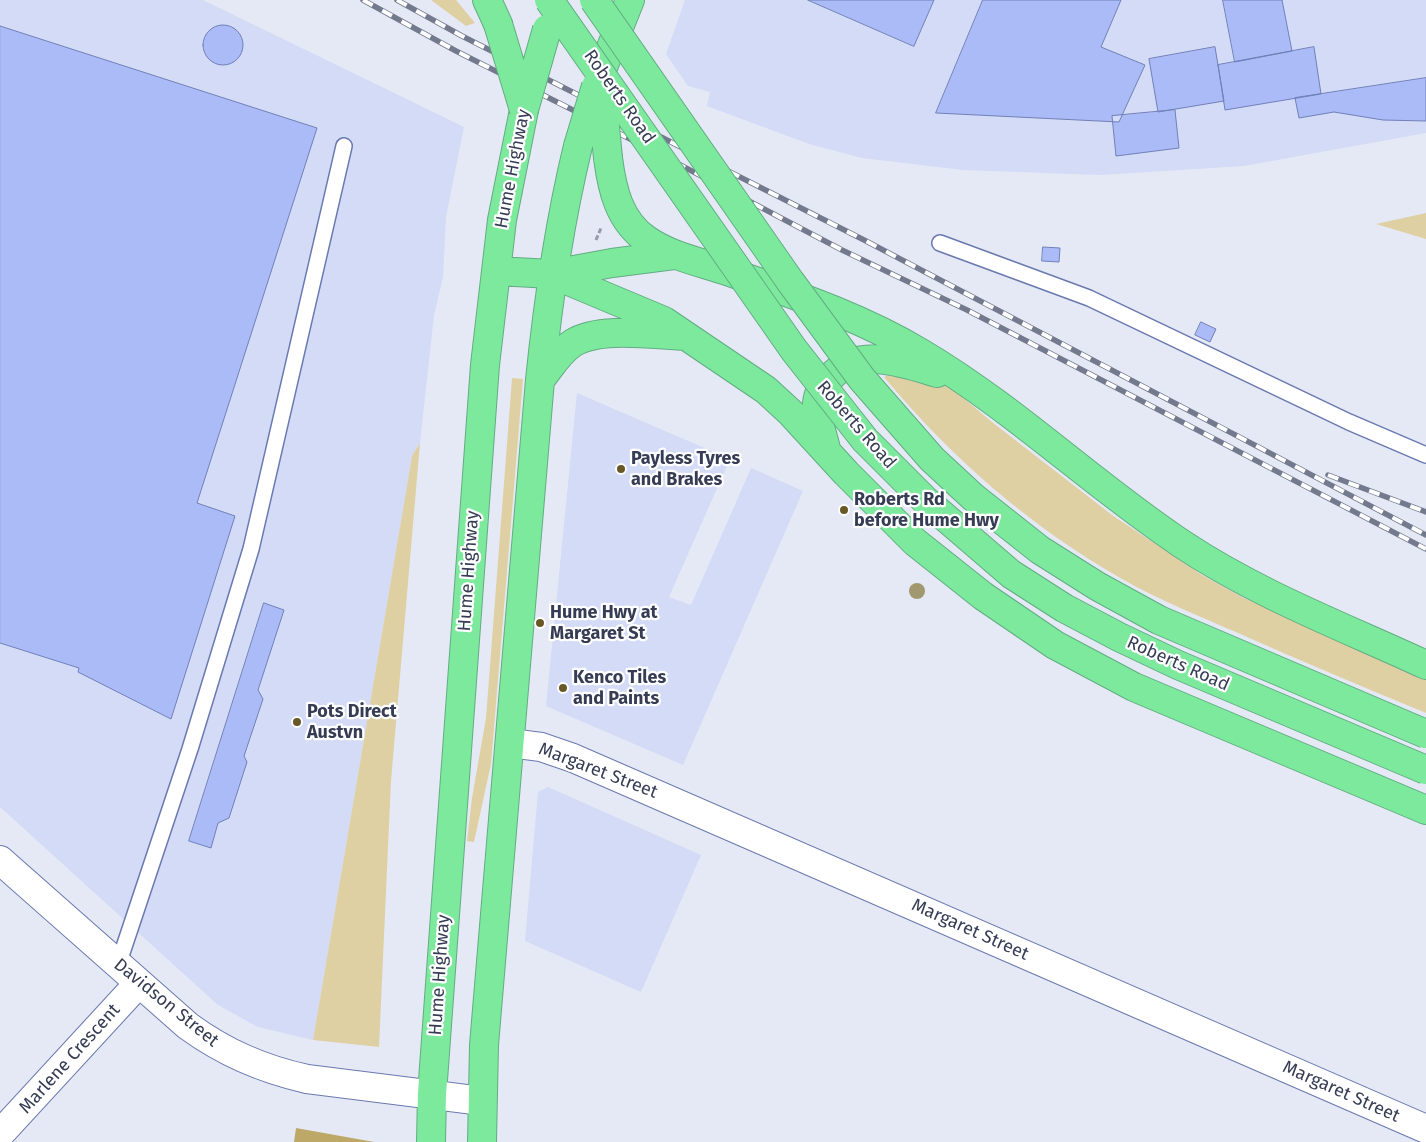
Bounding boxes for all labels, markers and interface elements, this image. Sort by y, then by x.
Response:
street label: Roberts Road [579,46,659,148]
street label: Hume Highway [491,108,535,230]
street label: Roberts Road [812,376,900,474]
place label: Payless Tyres and Brakes [631,448,740,490]
marker: Payless Tyres and Brakes [615,463,627,475]
place label: Roberts Rd before Hume Hwy [854,489,999,532]
marker: Roberts Rd before Hume Hwy [838,504,850,516]
street label: Hume Highway [454,510,484,632]
place label: Hume Hwy at Margaret St [550,602,658,644]
marker: Hume Hwy at Margaret St [534,617,546,629]
street label: Roberts Road [1123,632,1233,696]
place label: Kenco Tiles and Paints [573,667,666,710]
marker: Kenco Tiles and Paints [557,682,569,694]
place label: Pots Direct Austvn [307,701,397,744]
marker: Pots Direct Austvn [291,716,303,728]
street label: Margaret Street [535,738,661,804]
street label: Margaret Street [908,895,1032,965]
street label: Hume Highway [425,914,455,1036]
street label: Davidson Street [109,954,223,1052]
street label: Marlene Crescent [15,1000,125,1118]
street label: Margaret Street [1279,1057,1403,1127]

